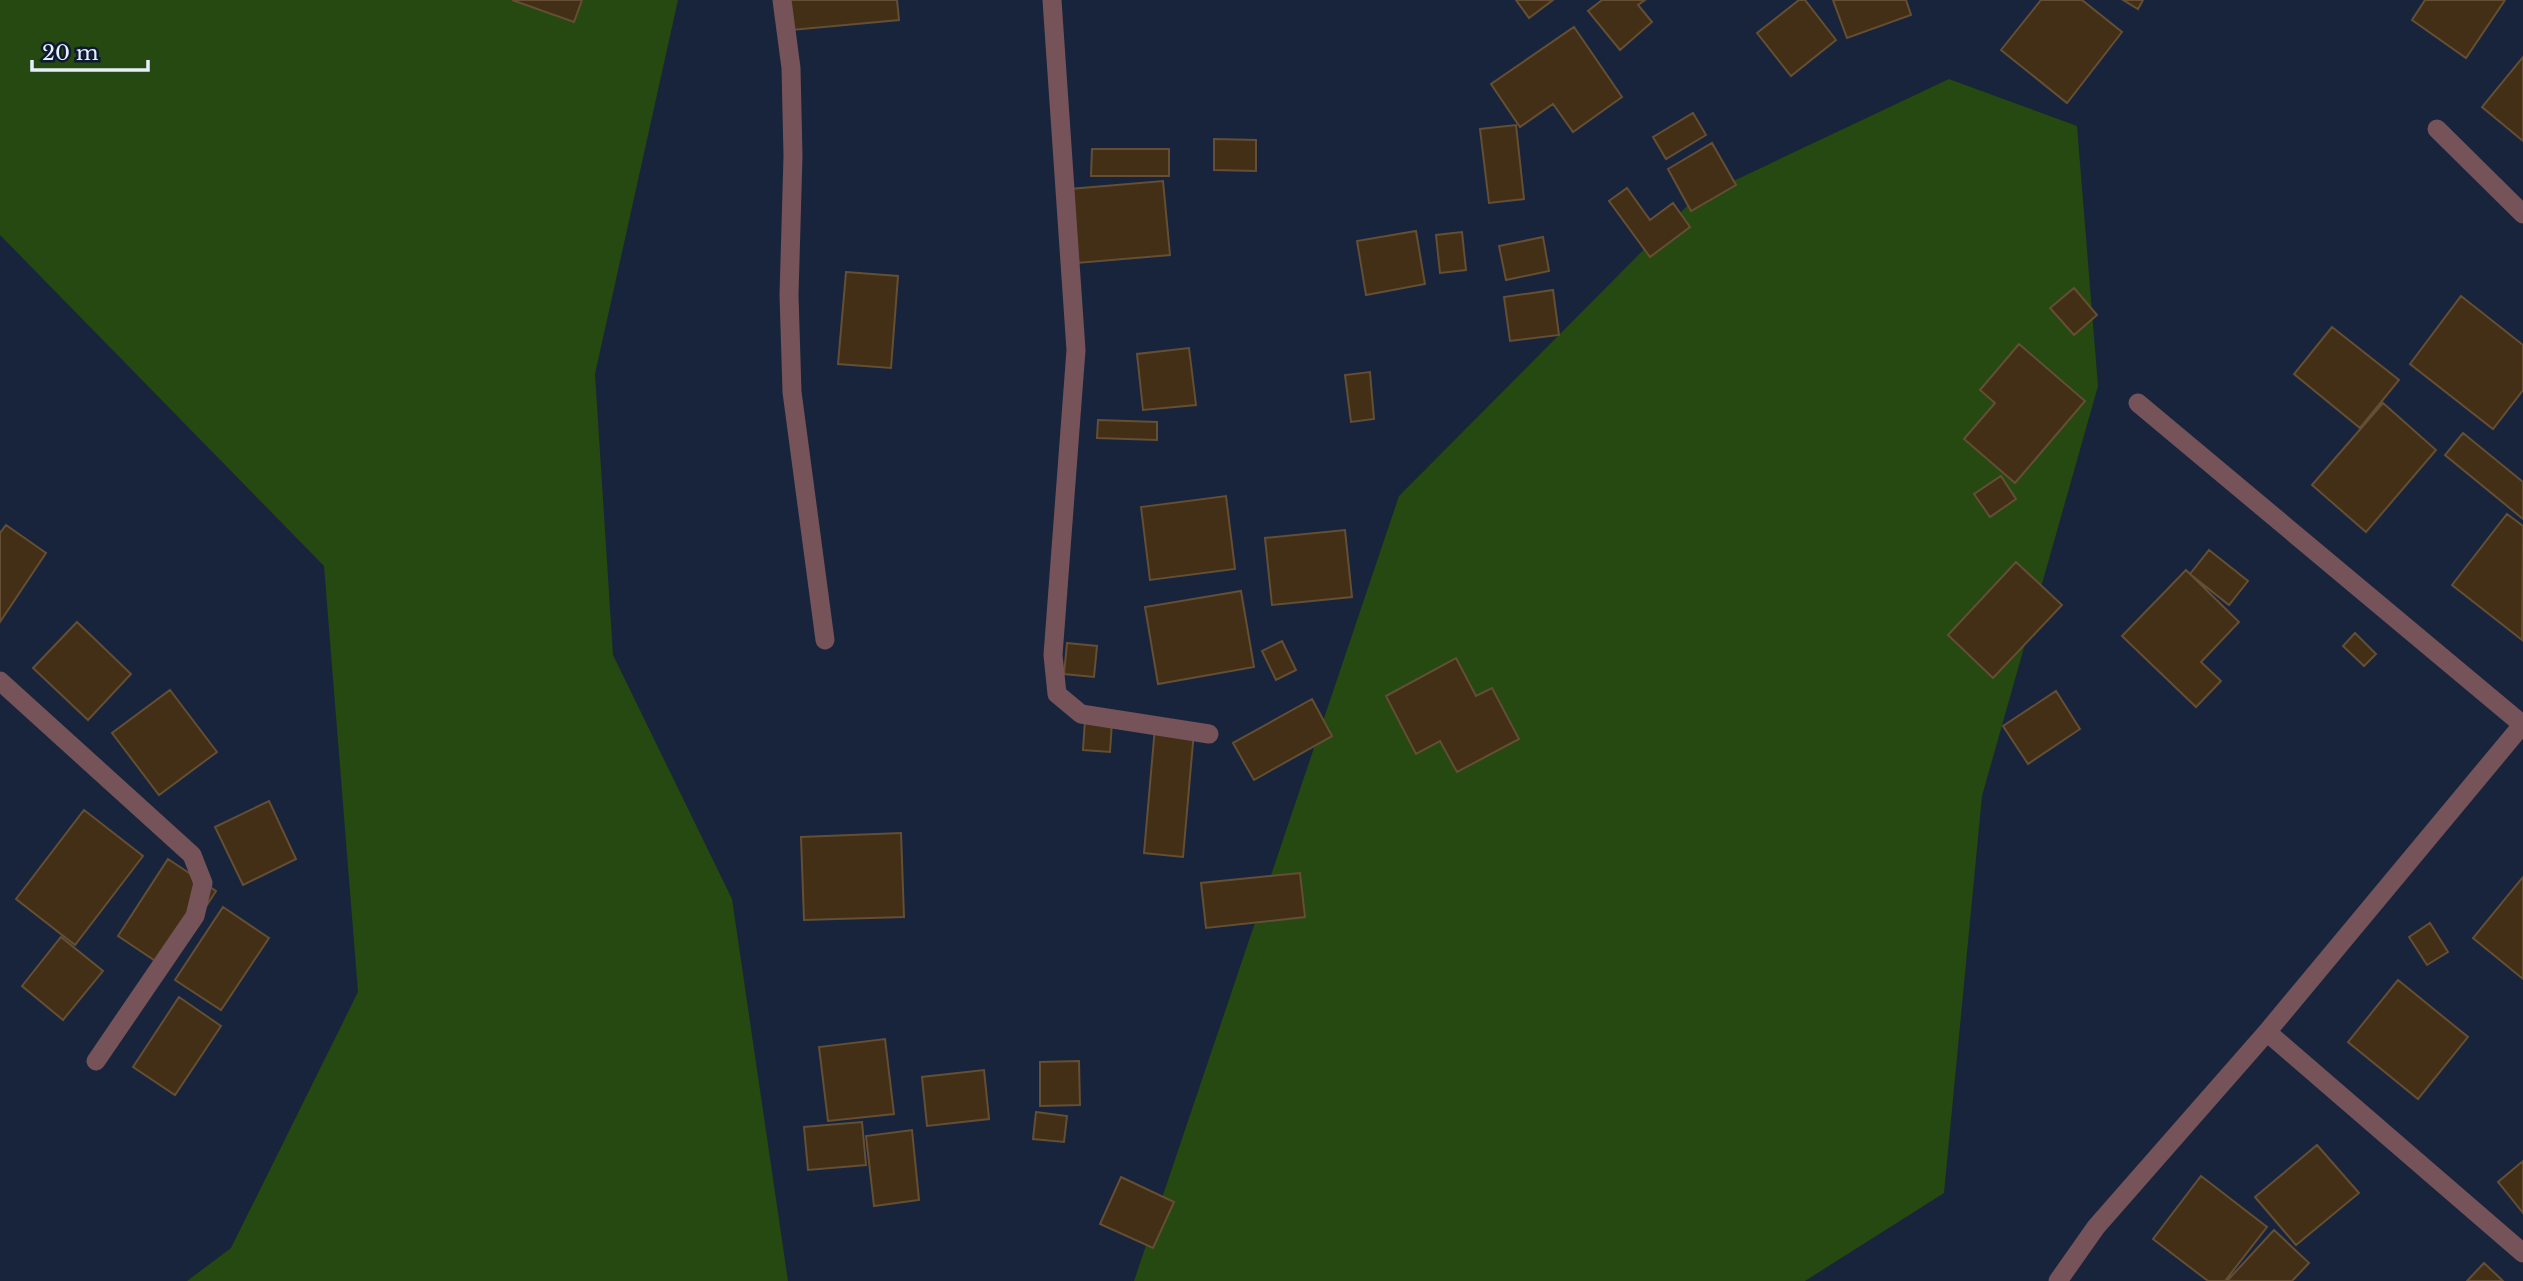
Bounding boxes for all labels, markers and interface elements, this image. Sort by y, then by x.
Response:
scale bar [32,28,147,72]
text: 20 m [42,40,99,66]

